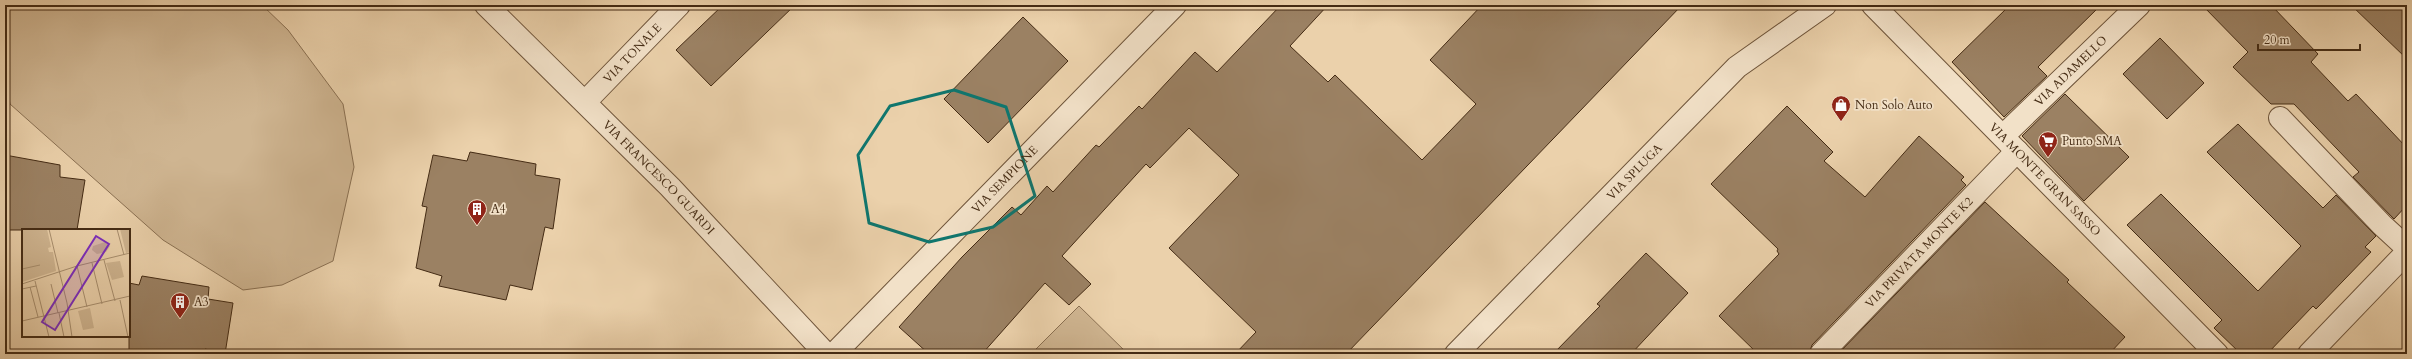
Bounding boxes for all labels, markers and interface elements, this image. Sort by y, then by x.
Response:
street label: VIA TONALE [600,20,665,87]
scale bar [2258,26,2360,52]
street label: VIA ADAMELLO [2031,32,2111,110]
text: 20 m [2264,32,2291,48]
shop icon: Non Solo Auto [1830,94,1852,122]
place label: Non Solo Auto [1855,97,1933,113]
street label: VIA FRANCESCO GUARDI [599,117,718,238]
street label: VIA MONTE GRAN SASSO [1986,119,2104,240]
supermarket icon: Punto SMA [2037,130,2059,158]
place label: Punto SMA [2062,133,2122,149]
street label: VIA SPLUGA [1603,140,1666,203]
street label: VIA SEMPIONE [968,142,1041,217]
street label: VIA PRIVATA MONTE K2 [1862,194,1976,312]
building icon: A4 [466,198,488,226]
place label: A4 [491,201,506,217]
inset map [22,229,130,337]
building icon: A3 [169,291,191,319]
place label: A3 [194,294,209,310]

